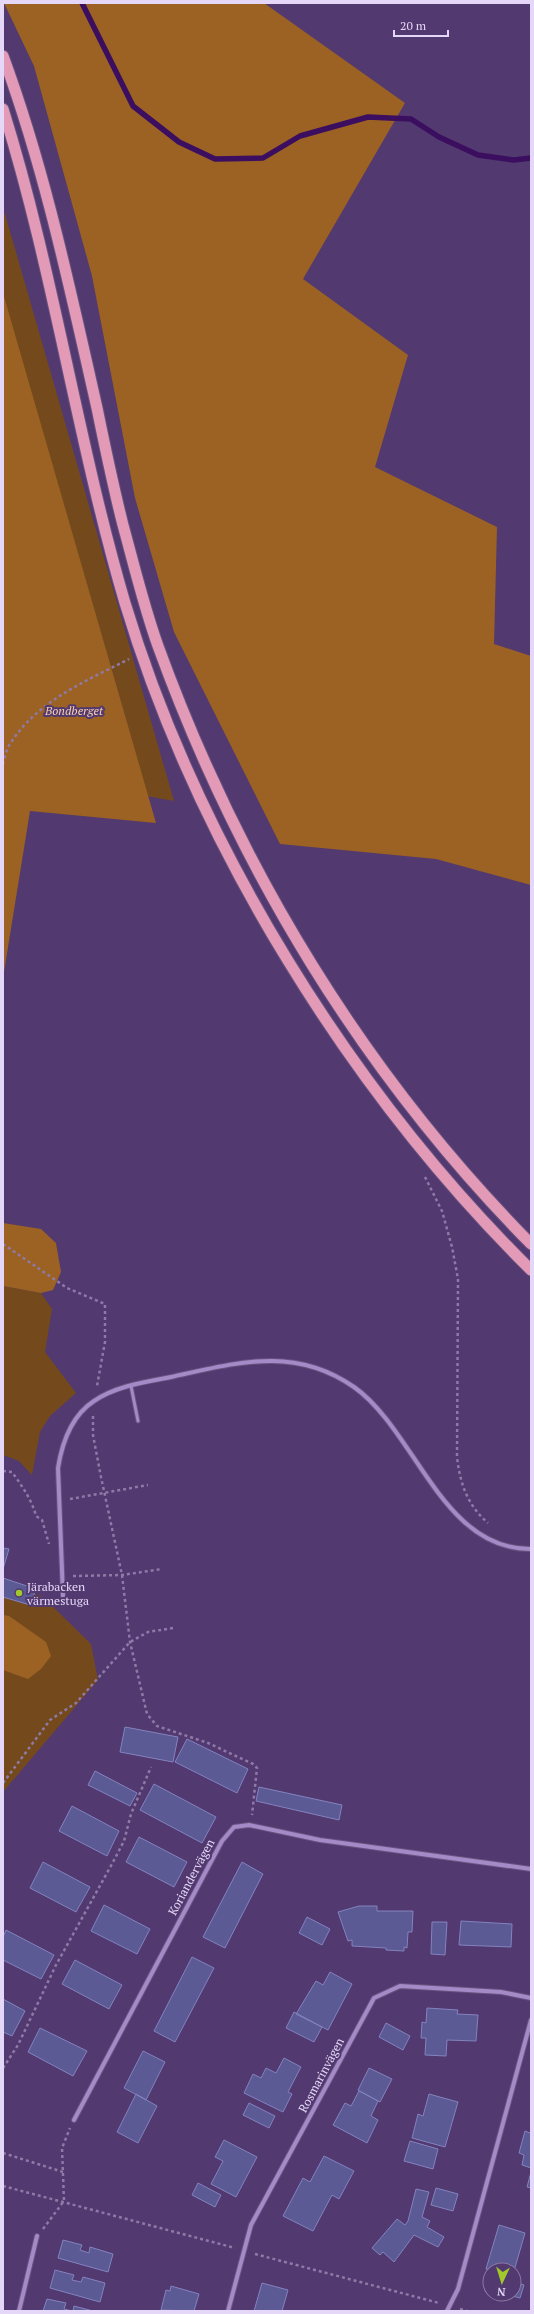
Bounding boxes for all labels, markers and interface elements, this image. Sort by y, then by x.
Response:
scale bar [394,12,448,38]
text: 20 m [400,18,427,33]
park label: Bondberget [44,703,104,718]
place label: Järabacken värmestuga [26,1579,89,1608]
marker: Järabacken värmestuga [14,1588,24,1598]
street label: Koriandervägen [165,1836,217,1918]
street label: Rosmarinvägen [295,2035,347,2115]
north arrow [482,2262,522,2302]
text: N [496,2285,506,2299]

